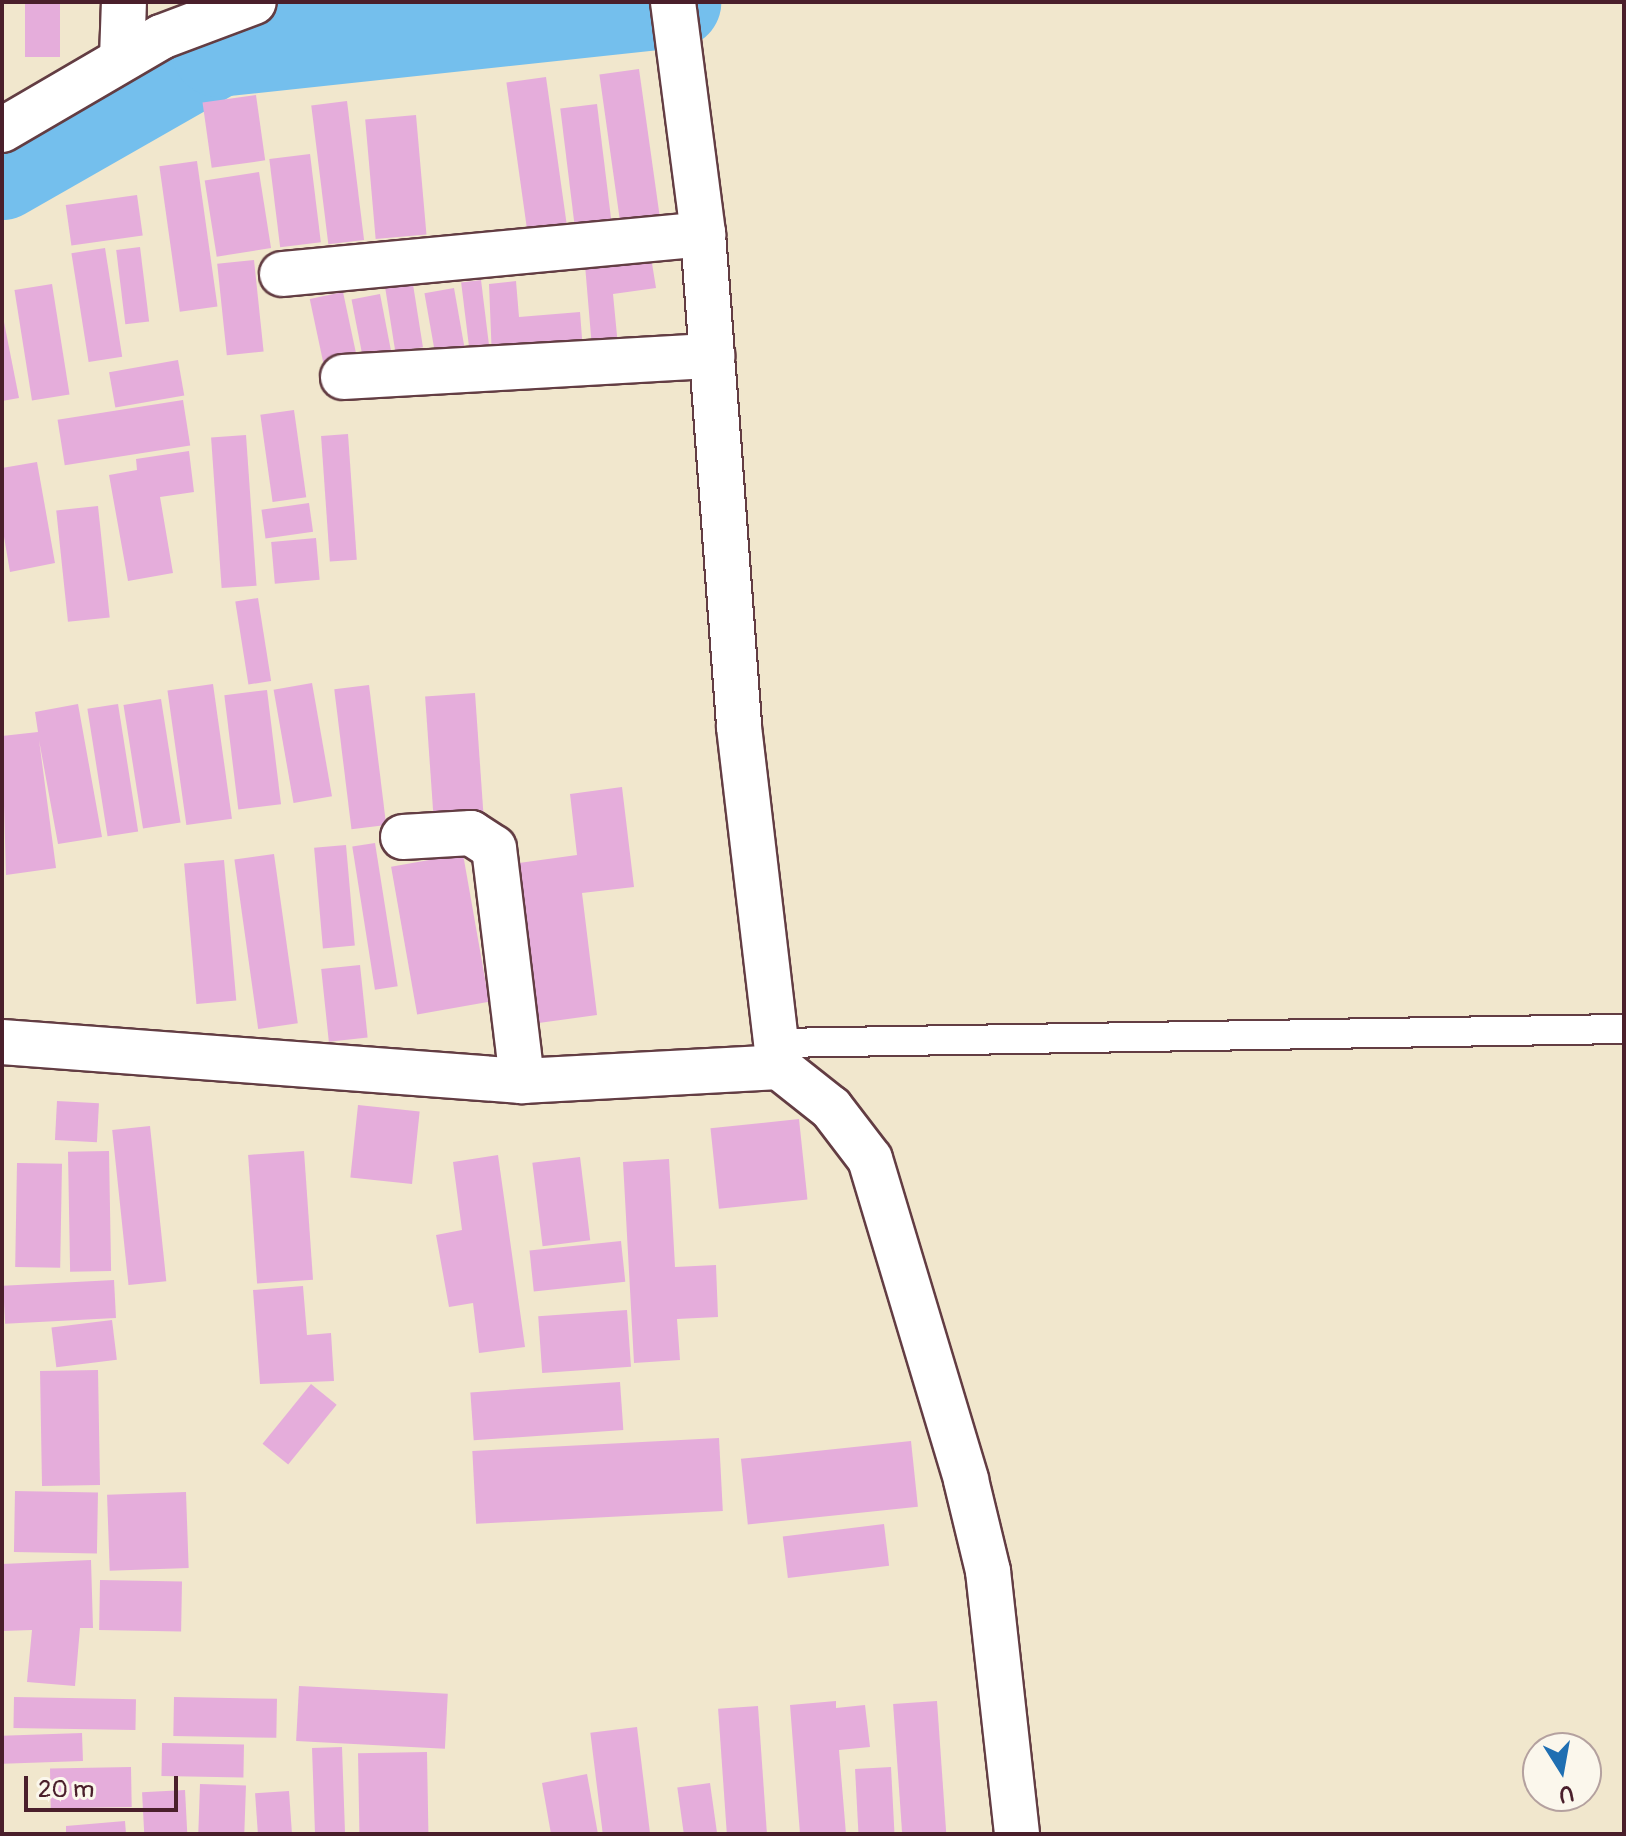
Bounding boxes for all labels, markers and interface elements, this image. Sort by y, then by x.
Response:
north arrow [1522,1732,1602,1812]
scale bar [28,1760,182,1810]
text: 20 m [38,1775,94,1804]
text: U [1556,1778,1576,1809]

